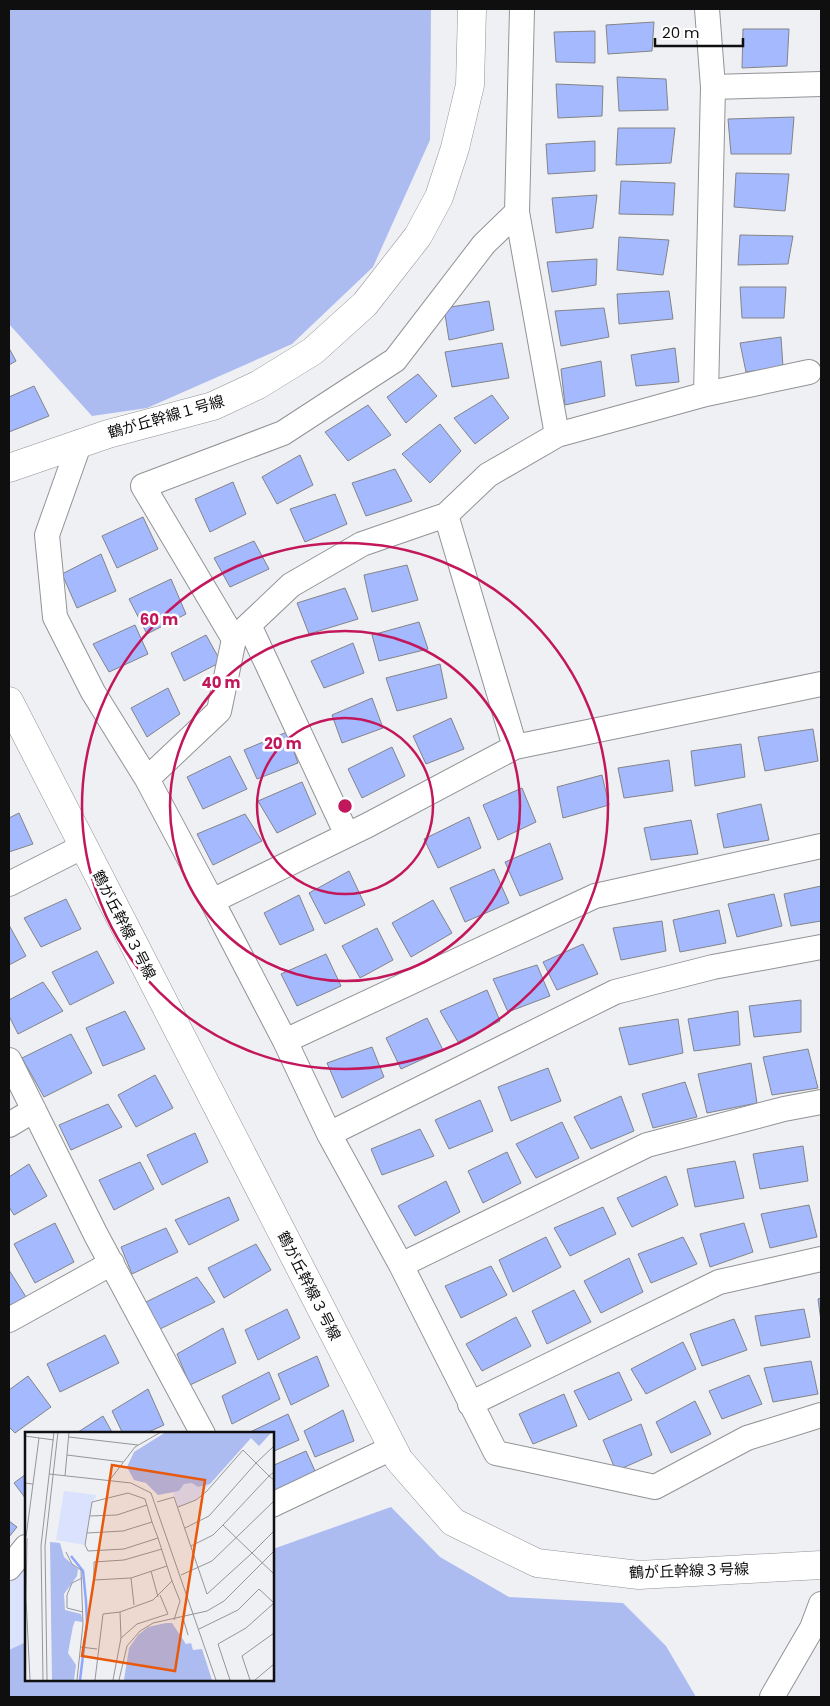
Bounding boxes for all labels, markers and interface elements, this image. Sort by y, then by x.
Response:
scale bar [655,15,742,47]
text: 20 m [662,22,700,43]
street label: 鶴が丘幹線１号線 [105,390,226,443]
text: 60 m [140,609,178,630]
text: 40 m [201,672,241,693]
text: 20 m [264,733,302,754]
centre of rings [336,797,354,815]
street label: 鶴が丘幹線３号線 [88,867,161,983]
street label: 鶴が丘幹線３号線 [273,1228,346,1344]
inset map [25,1432,274,1681]
street label: 鶴が丘幹線３号線 [629,1558,749,1583]

